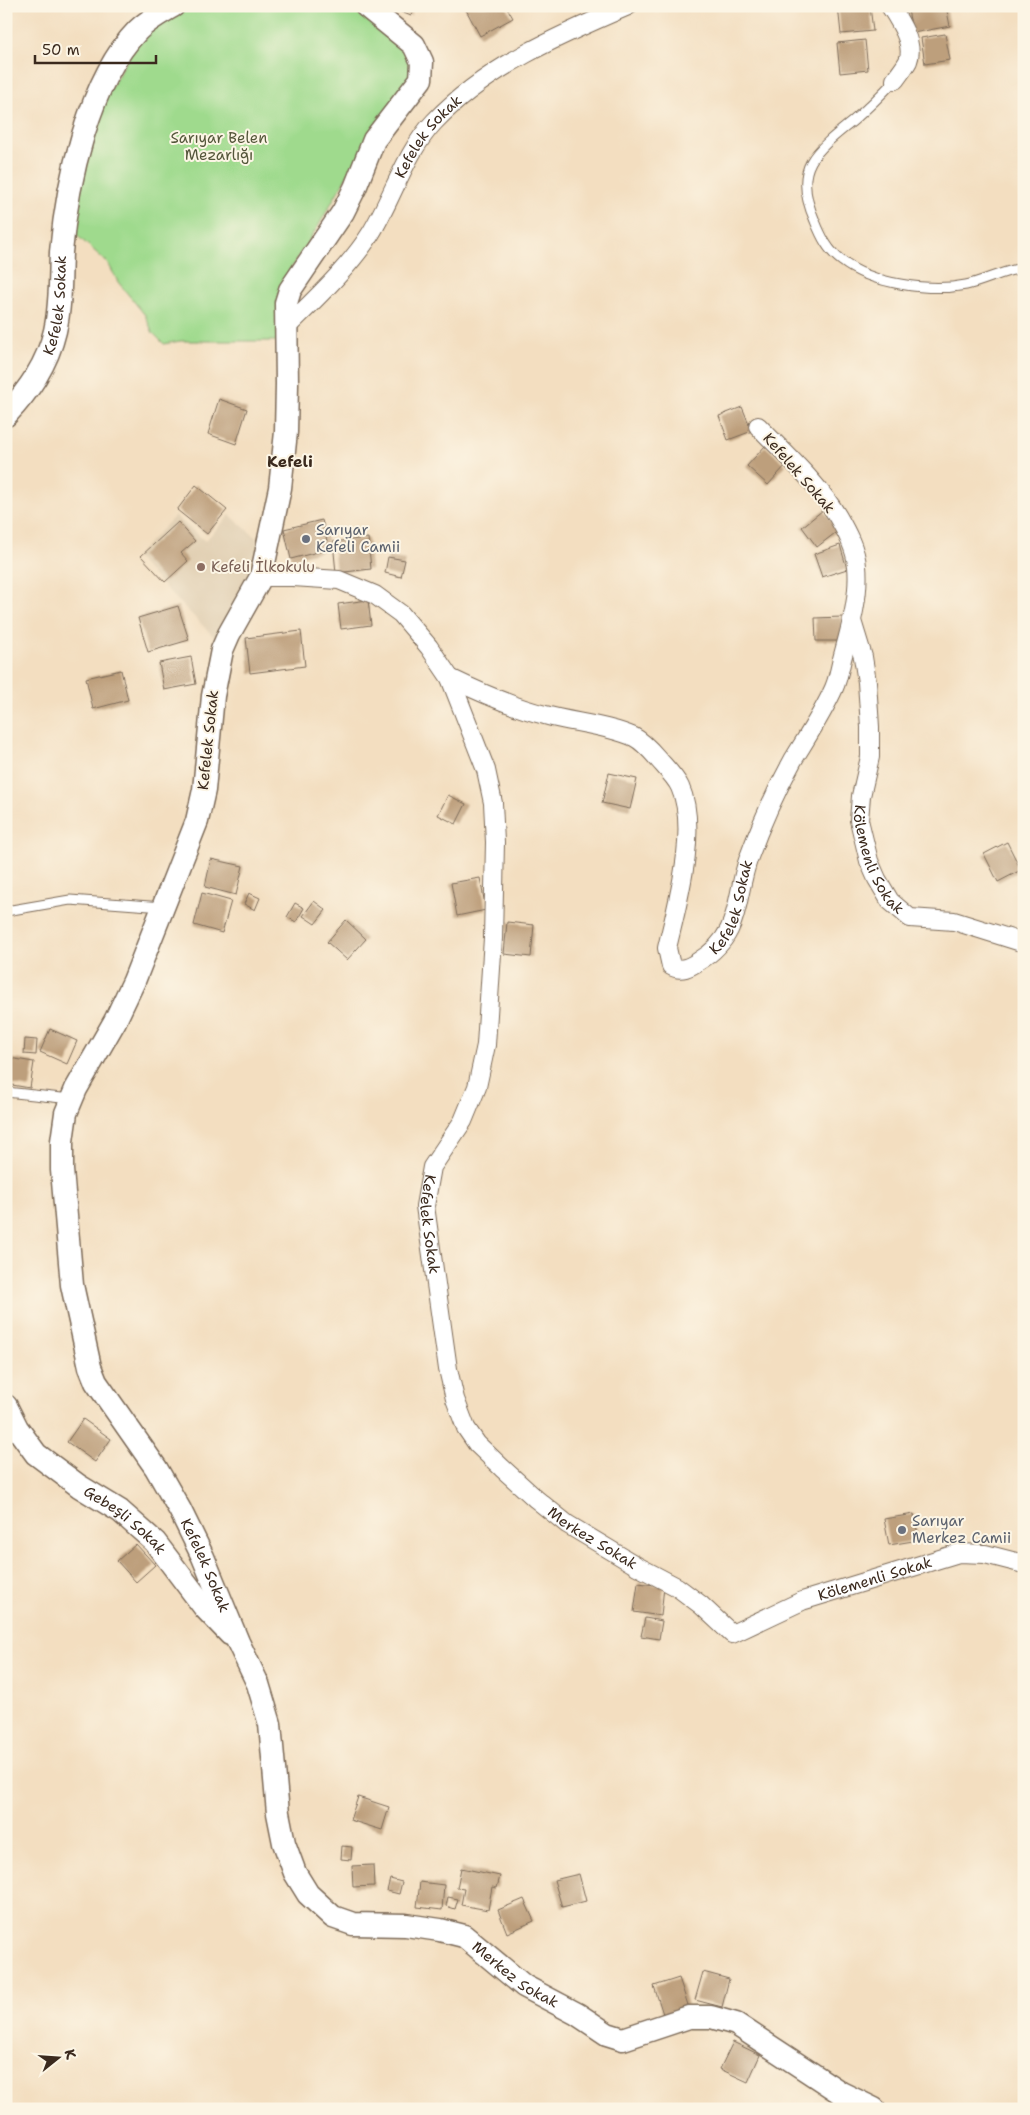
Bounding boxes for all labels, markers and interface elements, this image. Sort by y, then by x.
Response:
scale bar [35,32,156,64]
text: 50 m [42,40,80,60]
street label: Kefelek Sokak [390,90,466,182]
park label: Sarıyar Belen Mezarlığı [171,128,267,165]
street label: Kefelek Sokak [38,255,71,358]
street label: Kefelek Sokak [759,429,839,517]
district label: Kefeli [267,451,313,472]
place label: Sarıyar Kefeli Camii [316,520,400,557]
marker: Sarıyar Kefeli Camii [300,533,312,545]
place label: Kefeli İlkokulu [211,557,315,577]
marker: Kefeli İlkokulu [195,561,207,573]
street label: Kefelek Sokak [193,689,223,791]
street label: Kölemenli Sokak [849,804,908,919]
street label: Kefelek Sokak [705,857,757,959]
street label: Kefelek Sokak [415,1173,444,1275]
street label: Gebeşli Sokak [80,1481,171,1559]
street label: Merkez Sokak [543,1502,641,1574]
place label: Sarıyar Merkez Camii [912,1511,1011,1548]
street label: Kefelek Sokak [176,1515,235,1615]
marker: Sarıyar Merkez Camii [896,1524,908,1536]
street label: Kölemenli Sokak [815,1552,935,1606]
street label: Merkez Sokak [468,1937,562,2013]
north arrow [32,2032,82,2082]
text: K [60,2047,81,2062]

